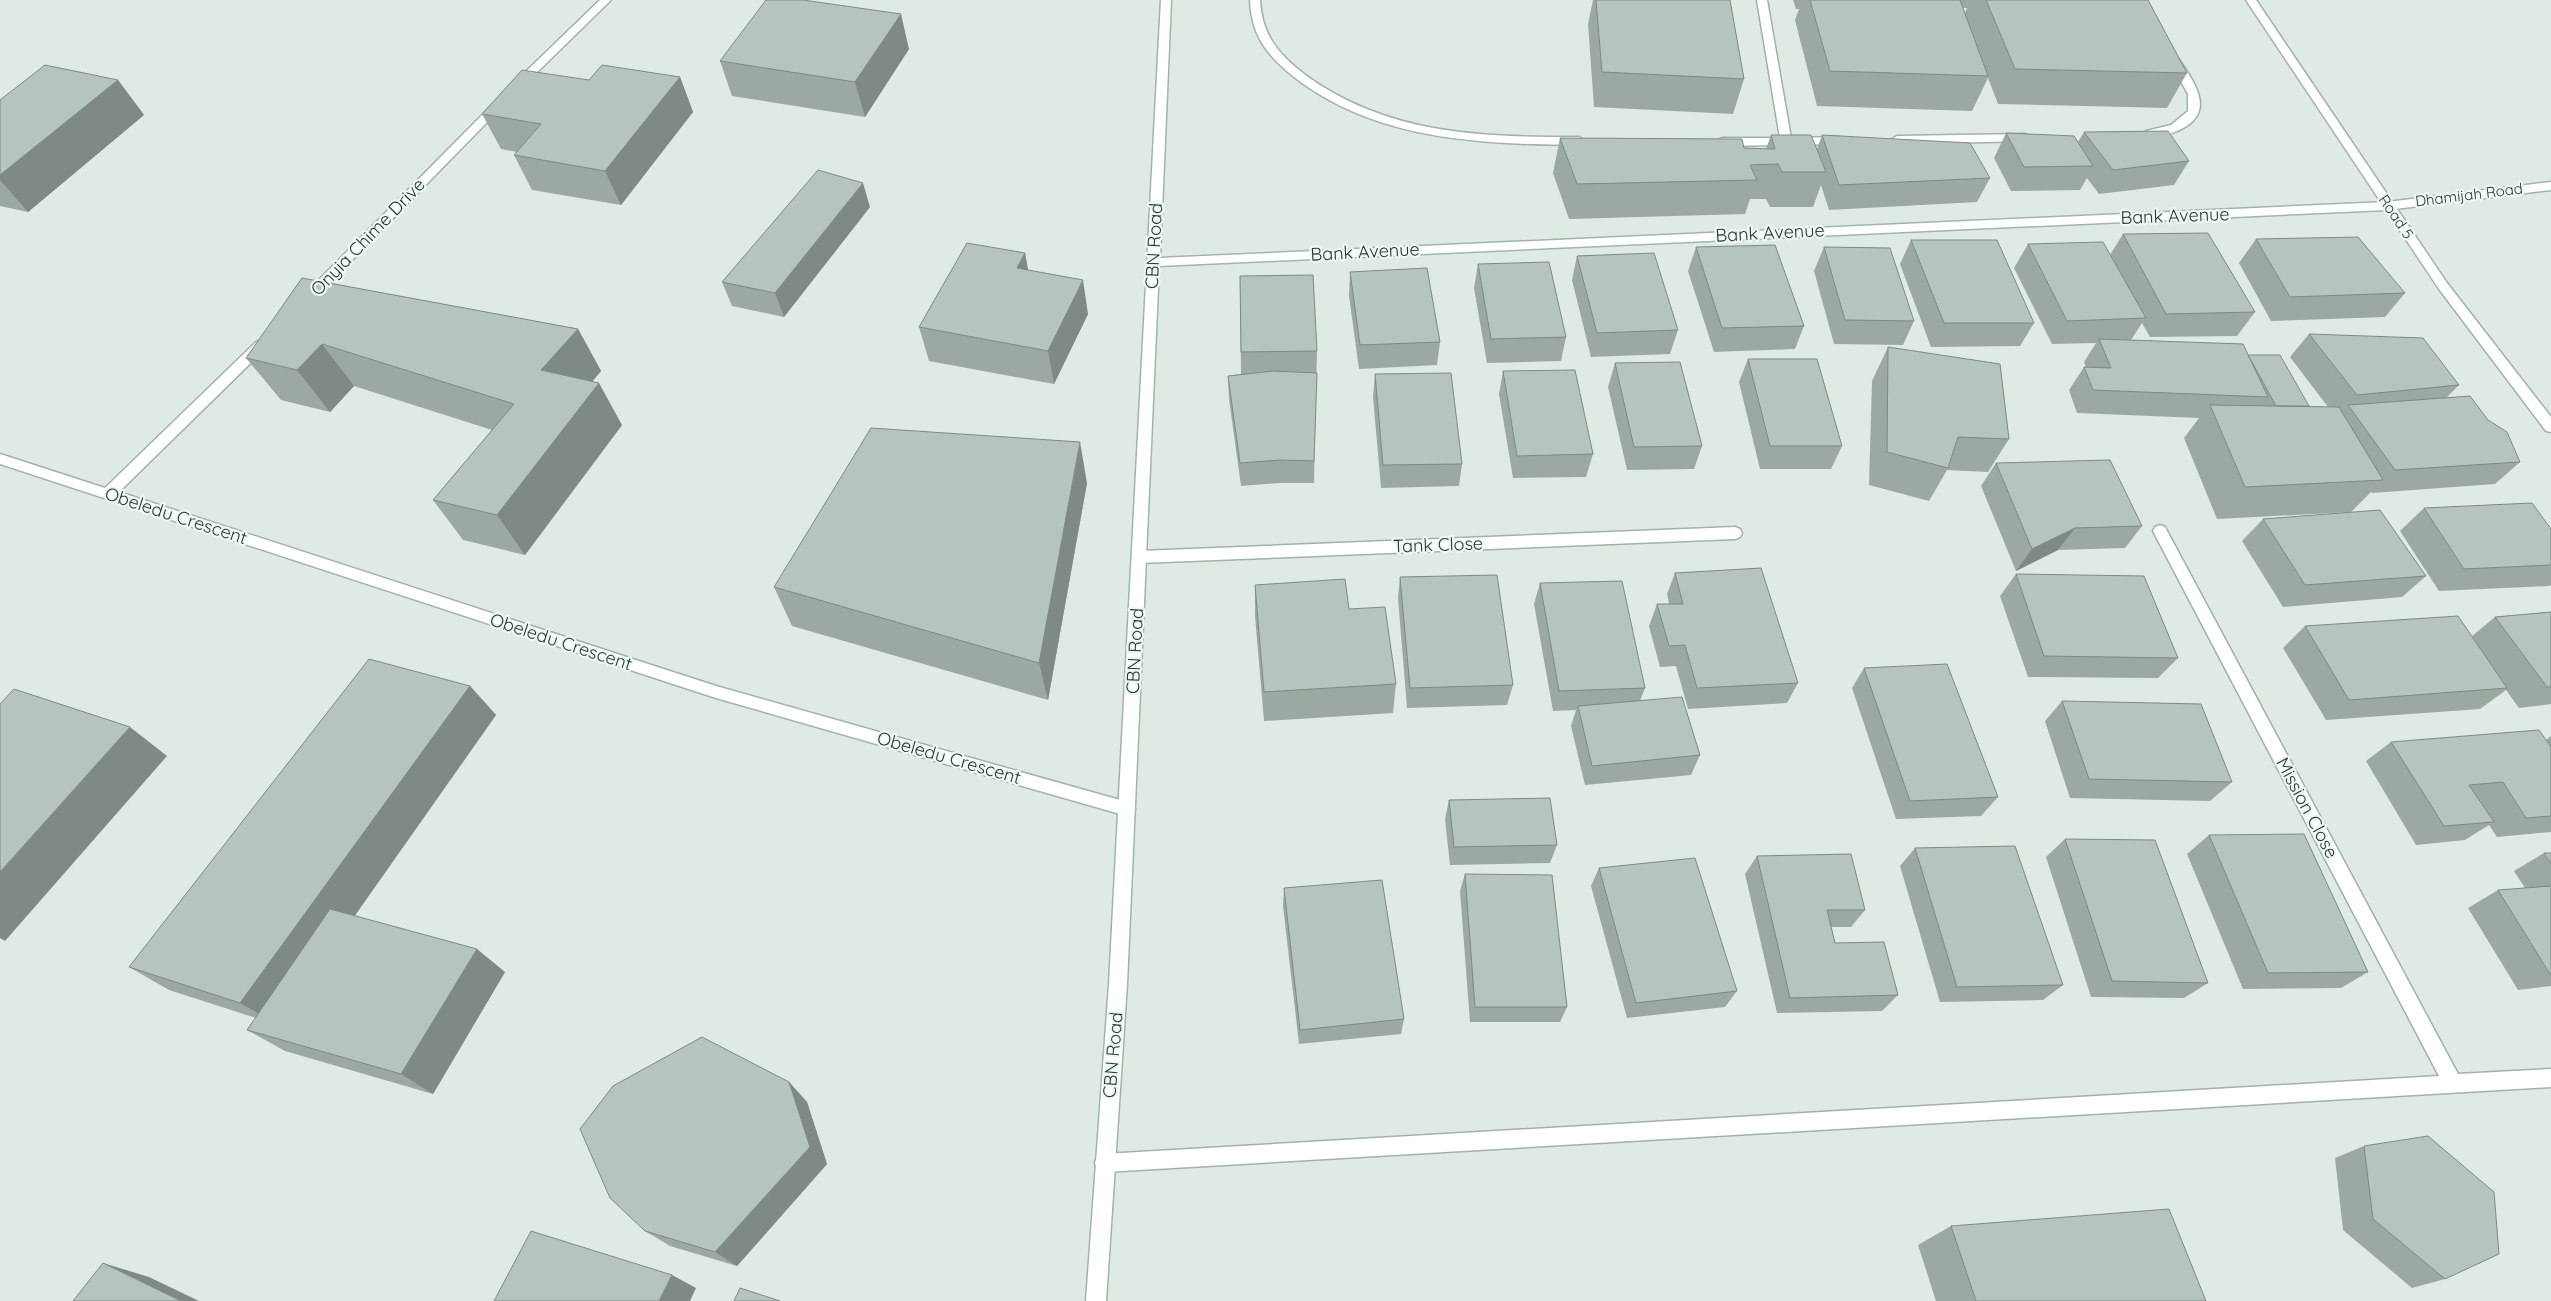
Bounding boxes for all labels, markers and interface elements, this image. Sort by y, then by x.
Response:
street label: Onyia Chime Drive [306,173,430,300]
street label: Dhamijah Road [2414,178,2524,211]
street label: Road 5 [2375,191,2418,243]
street label: CBN Road [1140,202,1167,290]
street label: Bank Avenue [2120,202,2230,229]
street label: Bank Avenue [1715,218,1825,247]
street label: Bank Avenue [1310,237,1420,266]
street label: Obeledu Crescent [102,482,250,549]
street label: Tank Close [1393,531,1483,558]
street label: CBN Road [1121,607,1148,695]
street label: Obeledu Crescent [487,608,635,675]
street label: Obeledu Crescent [875,726,1024,789]
street label: Mission Close [2271,753,2344,862]
street label: CBN Road [1097,1011,1128,1099]

